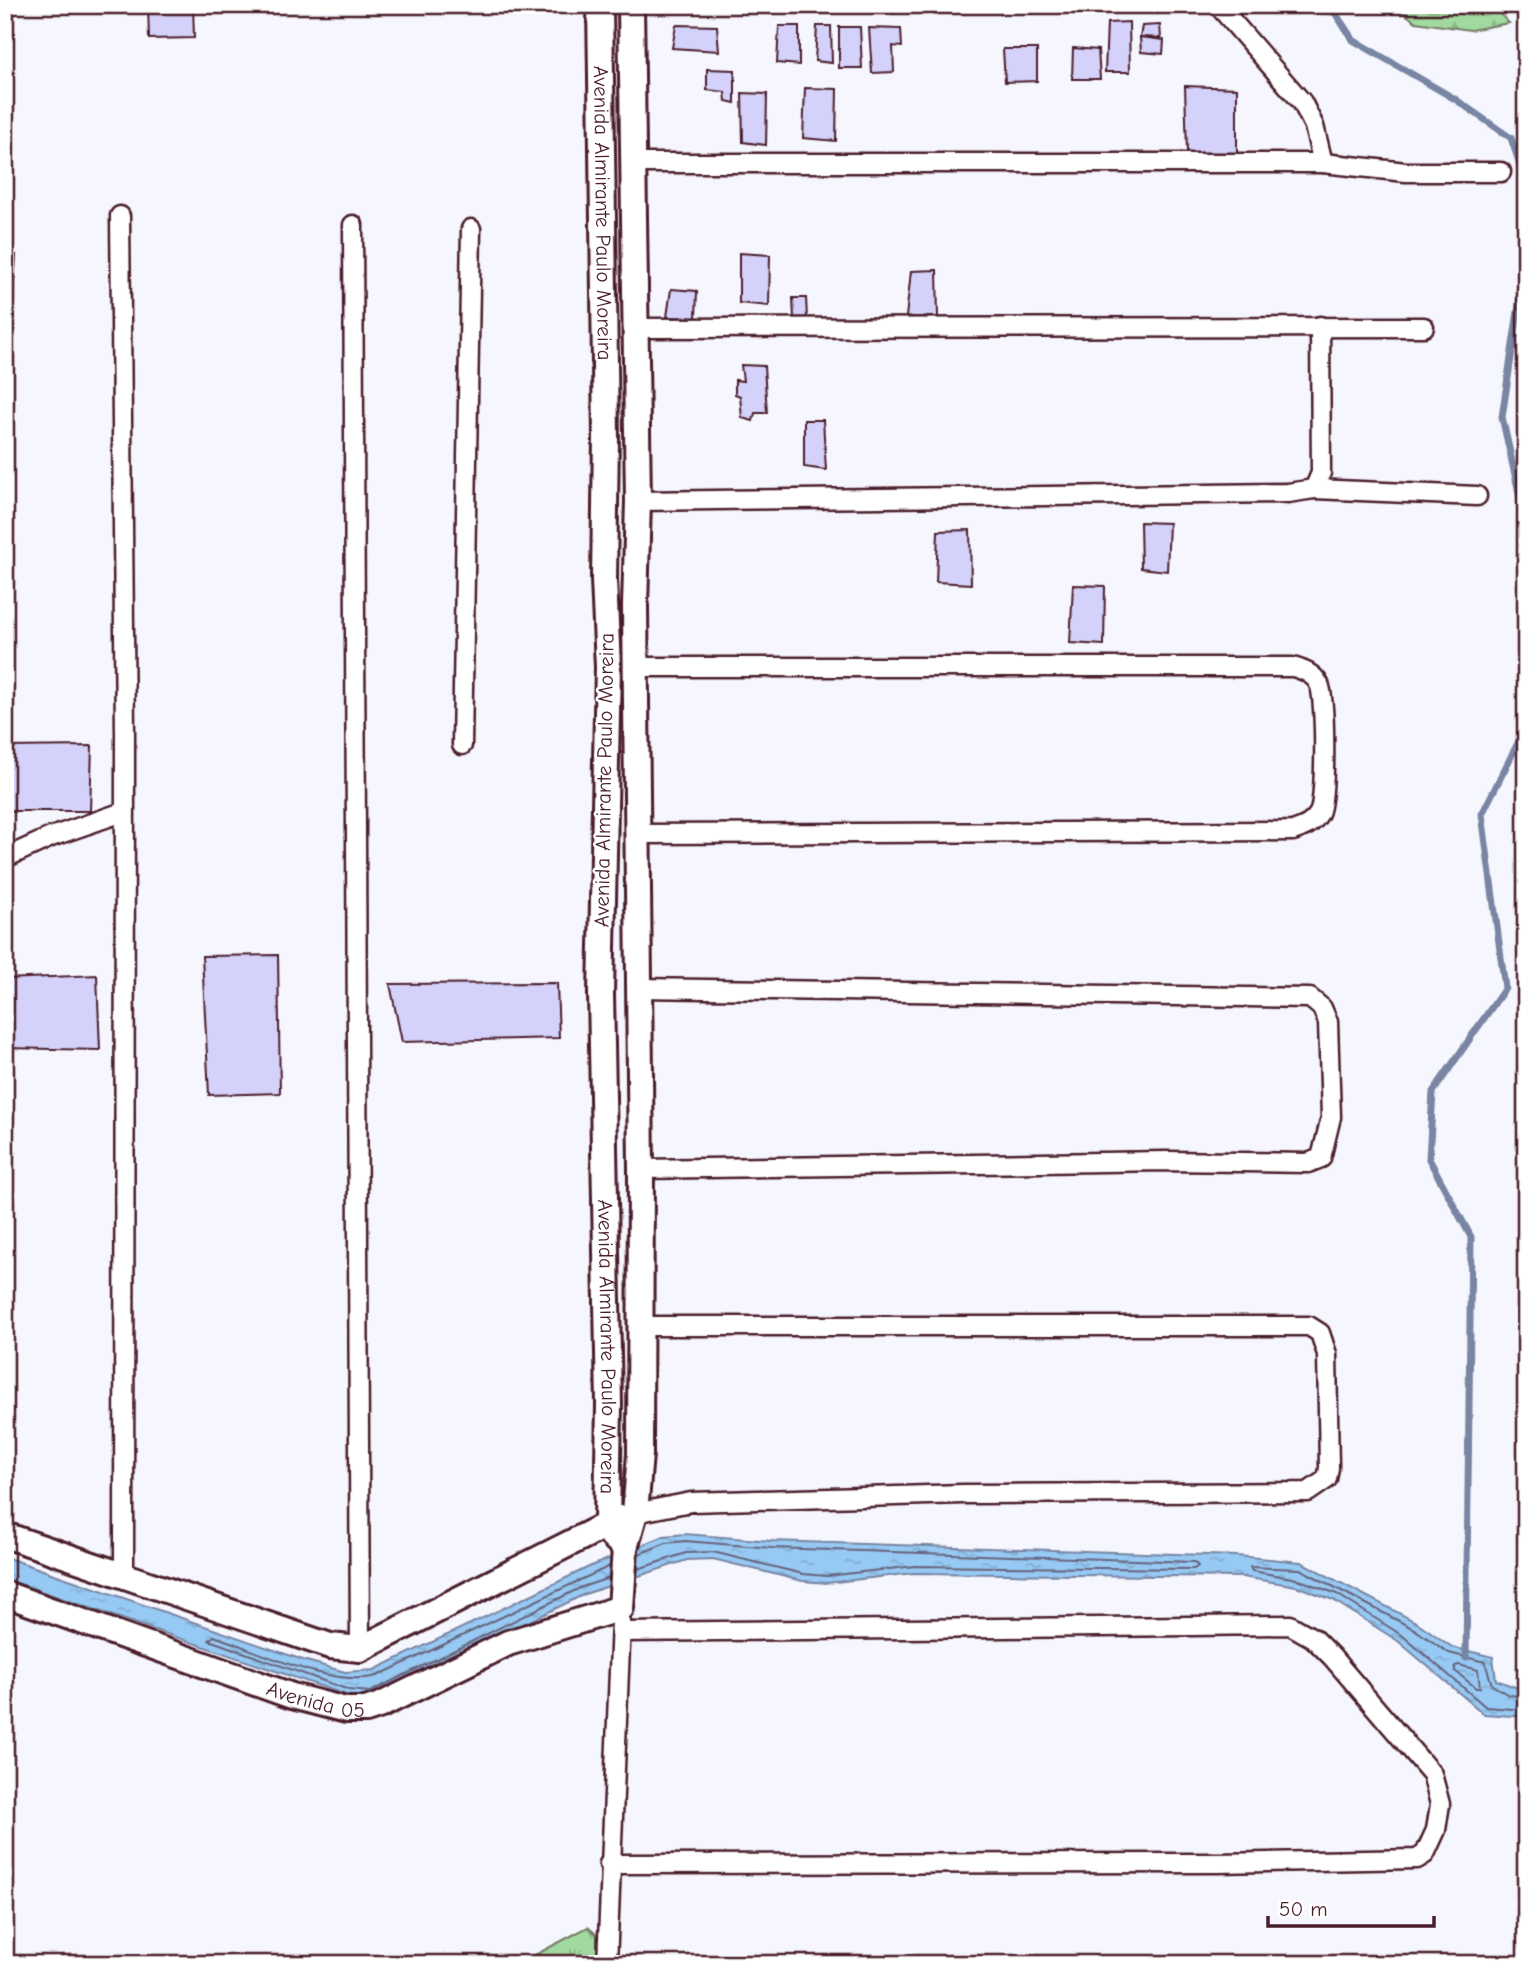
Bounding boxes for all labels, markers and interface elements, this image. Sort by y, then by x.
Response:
street label: Avenida Almirante Paulo Moreira [589,65,617,361]
street label: Avenida Almirante Paulo Moreira [589,633,619,927]
street label: Avenida Almirante Paulo Moreira [593,1199,621,1494]
street label: Avenida 05 [264,1676,365,1722]
scale bar [1268,1885,1435,1929]
text: 50 m [1279,1897,1328,1921]

